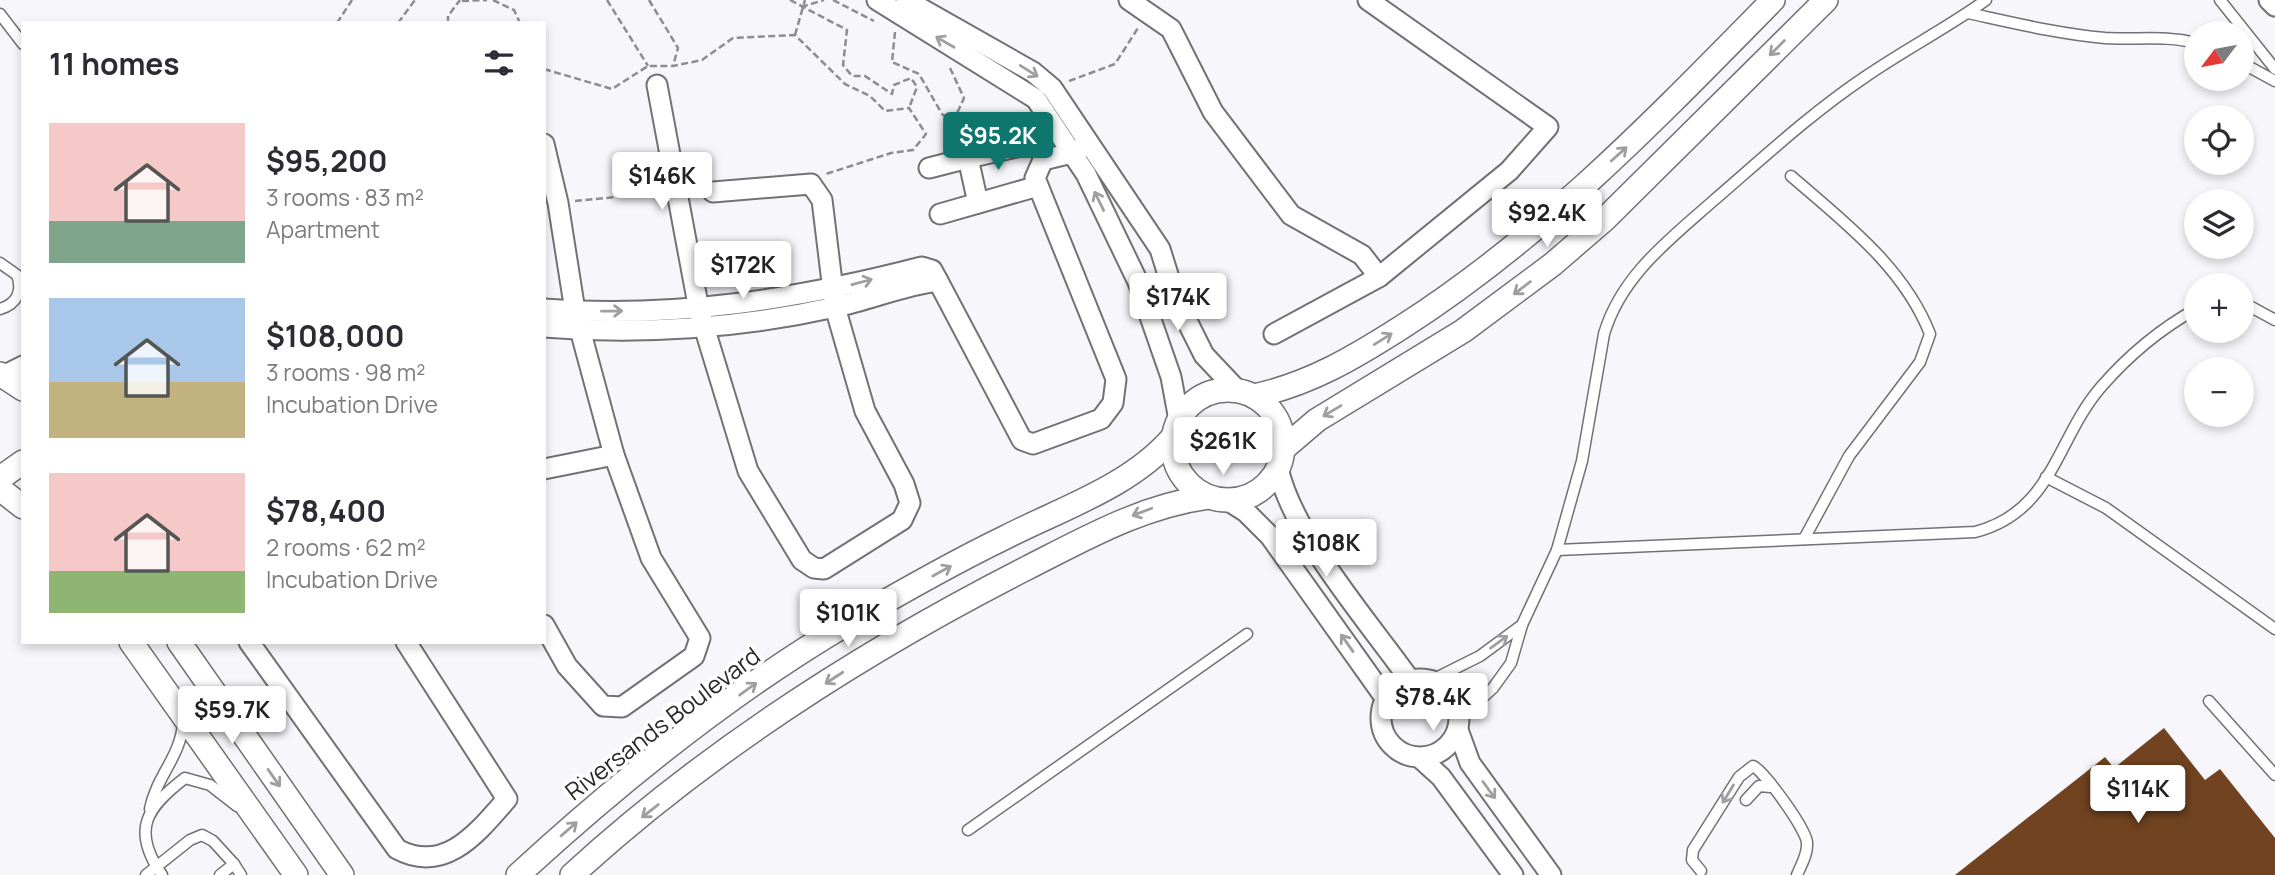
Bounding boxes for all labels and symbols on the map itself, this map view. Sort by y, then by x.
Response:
north arrow [2184,21,2254,91]
one-way arrow [935,34,955,48]
one-way arrow [1769,40,1786,57]
one-way arrow [1018,65,1038,79]
pin: $95.2K [941,113,1055,172]
one-way arrow [1610,146,1628,162]
pin: $146K [613,152,711,212]
pin: $92.4K [1490,190,1604,249]
one-way arrow [1092,191,1105,212]
pin: $172K [694,242,792,301]
pin: $174K [1129,274,1227,333]
one-way arrow [850,275,873,288]
one-way arrow [1514,280,1532,295]
one-way arrow [601,304,624,318]
one-way arrow [1372,332,1392,346]
one-way arrow [1322,404,1342,418]
pin: $261K [1174,418,1272,477]
one-way arrow [1132,507,1153,520]
pin: $108K [1277,520,1375,579]
one-way arrow [931,563,952,577]
pin: $101K [799,590,897,649]
one-way arrow [1339,634,1354,653]
one-way arrow [1489,635,1508,650]
street label: Riversands Boulevard [558,639,766,807]
one-way arrow [825,670,844,685]
pin: $78.4K [1376,674,1490,733]
one-way arrow [738,682,757,696]
pin: $59.7K [175,686,289,746]
pin: $114K [2089,766,2187,825]
one-way arrow [267,768,281,787]
one-way arrow [1482,780,1496,799]
one-way arrow [1721,784,1735,804]
one-way arrow [641,803,659,819]
one-way arrow [560,821,578,837]

